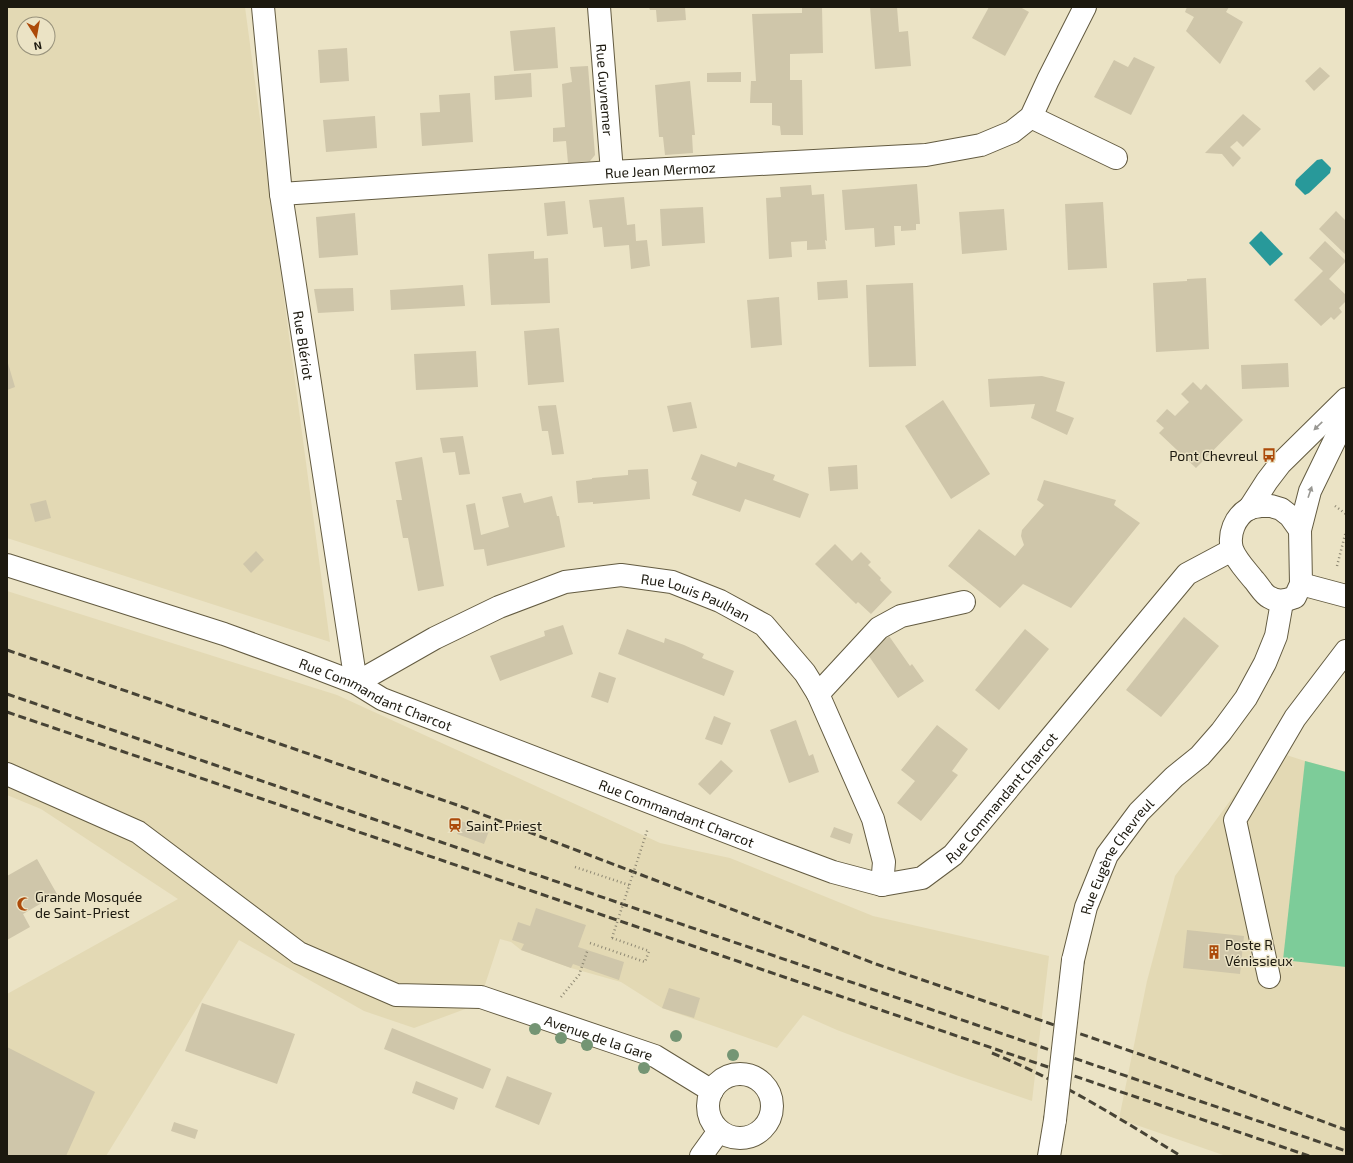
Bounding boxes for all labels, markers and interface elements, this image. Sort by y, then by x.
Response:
north arrow [16,16,56,56]
text: N [33,39,43,53]
street label: Rue Guynemer [593,43,618,137]
street label: Rue Jean Mermoz [604,158,716,181]
street label: Rue Blériot [291,309,318,381]
one-way arrow [1313,421,1323,431]
place label: Pont Chevreul [1169,447,1259,464]
bus stop icon: Pont Chevreul [1261,447,1277,463]
one-way arrow [1307,486,1313,498]
street label: Rue Louis Paulhan [640,569,753,624]
street label: Rue Commandant Charcot [297,654,455,734]
street label: Rue Commandant Charcot [942,728,1060,866]
street label: Rue Commandant Charcot [597,775,757,850]
street label: Rue Eugène Chevreul [1076,794,1157,916]
station icon: Saint-Priest [447,817,463,833]
place label: Saint-Priest [466,817,542,834]
place label: Grande Mosquée de Saint-Priest [35,888,142,921]
mosque icon: Grande Mosquée de Saint-Priest [16,896,32,912]
place label: Poste R Vénissieux [1225,936,1293,969]
building icon: Poste R Vénissieux [1206,944,1222,960]
street label: Avenue de la Gare [543,1011,655,1063]

